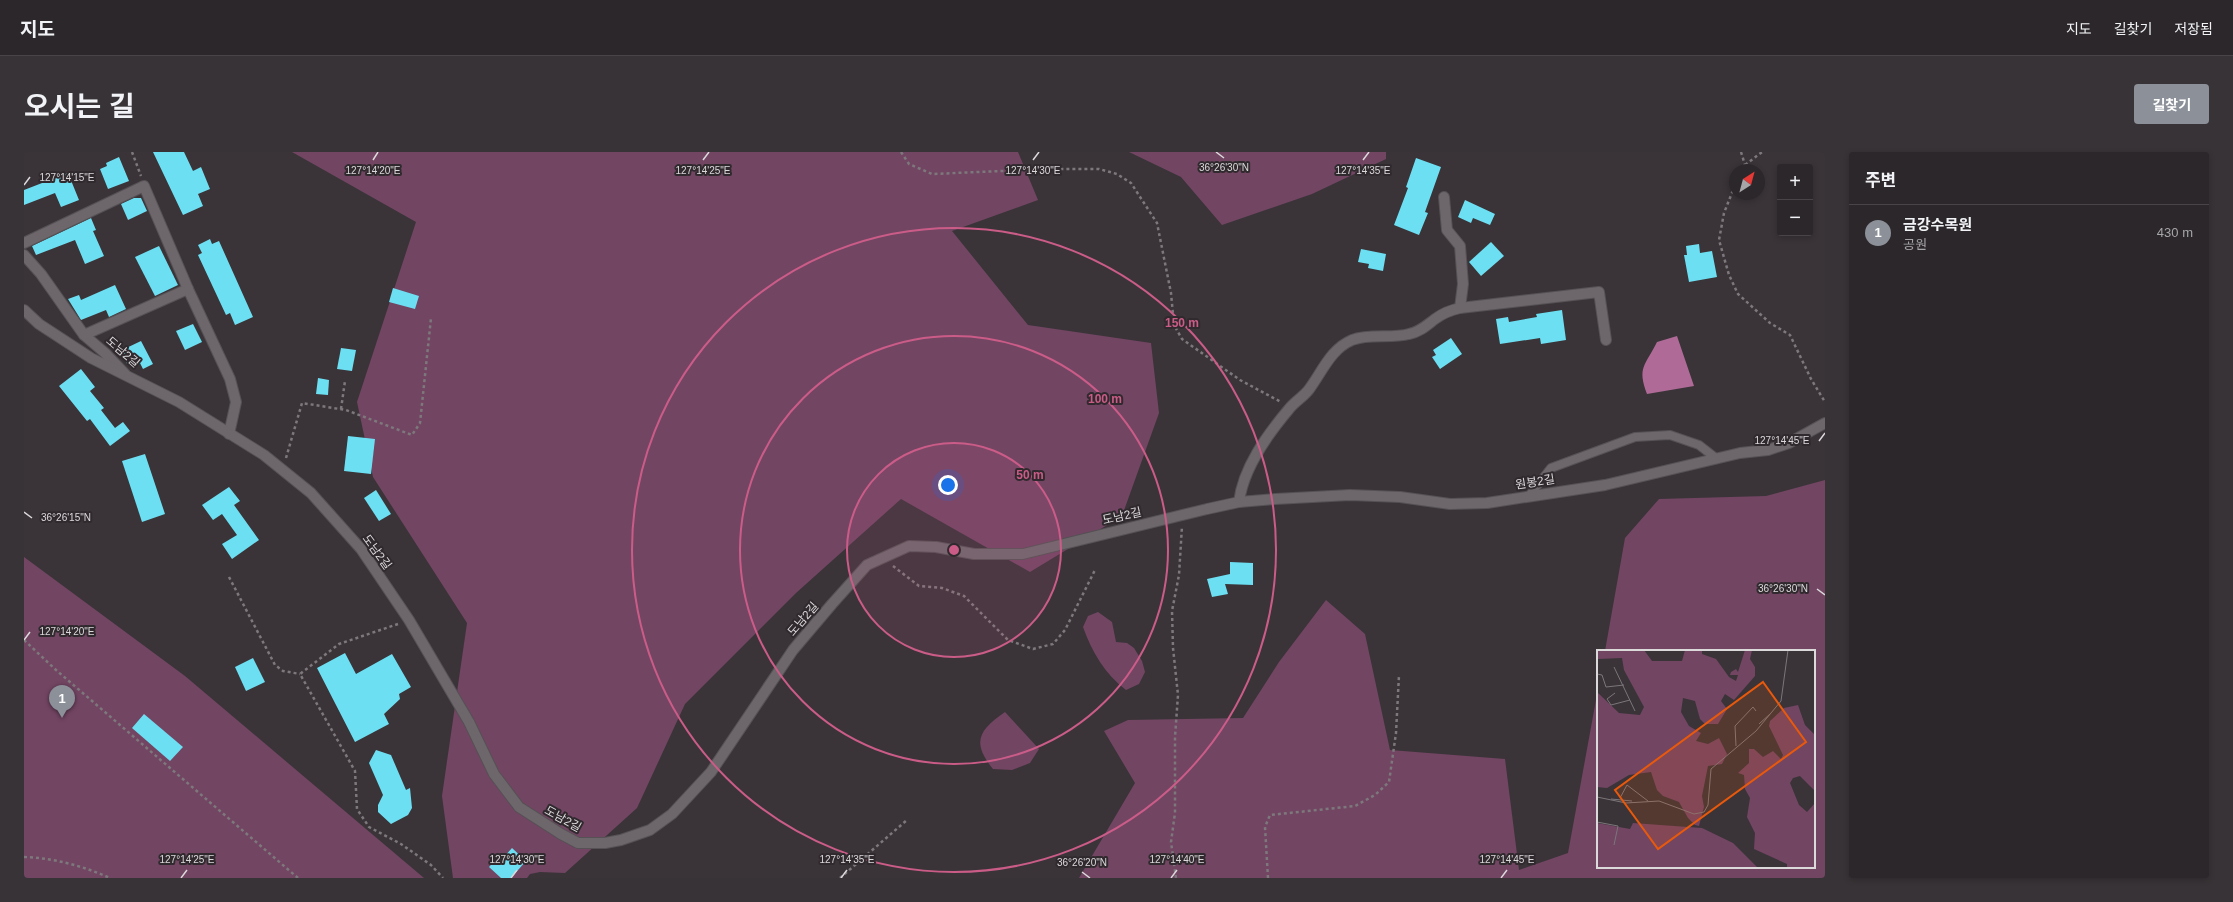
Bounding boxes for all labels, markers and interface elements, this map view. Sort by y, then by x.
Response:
text: 지도 [20,19,55,40]
text: 지도 [2066,21,2092,37]
text: 길찾기 [2114,21,2152,37]
text: 저장됨 [2174,21,2213,37]
button: 길찾기 [2134,84,2209,124]
text: 오시는 길 [24,91,135,122]
text: 36°26'30"N [1199,162,1249,173]
north arrow [1729,164,1765,200]
map controls [1777,164,1813,236]
button: + [1777,164,1813,200]
text: 127°14'20"E [345,165,401,176]
text: 127°14'25"E [675,165,731,176]
text: 127°14'30"E [1005,165,1061,176]
text: 127°14'35"E [1335,165,1391,176]
text: 주변 [1865,171,1896,190]
text: 127°14'15"E [39,172,95,183]
button: − [1777,200,1813,236]
text: 금강수목원 [1903,216,1972,233]
text: 1 [1874,225,1882,240]
text: 430 m [2157,225,2193,240]
text: 공원 [1903,237,1927,252]
text: 150 m [1165,316,1199,330]
street label: 도남2길 [103,334,143,370]
text: 100 m [1088,392,1122,406]
text: 127°14'45"E [1754,435,1810,446]
text: 50 m [1016,468,1044,482]
street label: 원봉2길 [1514,472,1556,492]
your location [938,475,958,495]
street label: 도남2길 [1101,505,1143,527]
text: 36°26'15"N [41,512,91,523]
street label: 도남2길 [360,532,394,572]
centre of rings [947,543,961,557]
text: 36°26'30"N [1758,583,1808,594]
street label: 도남2길 [785,599,821,639]
text: 127°14'20"E [39,626,95,637]
inset map [1597,650,1815,868]
pin: 1 [49,685,75,718]
street label: 도남2길 [542,803,584,835]
text: 127°14'25"E [159,854,215,865]
text: 127°14'30"E [489,854,545,865]
text: 127°14'35"E [819,854,875,865]
text: 127°14'40"E [1149,854,1205,865]
text: 127°14'45"E [1479,854,1535,865]
text: 36°26'20"N [1057,857,1107,868]

